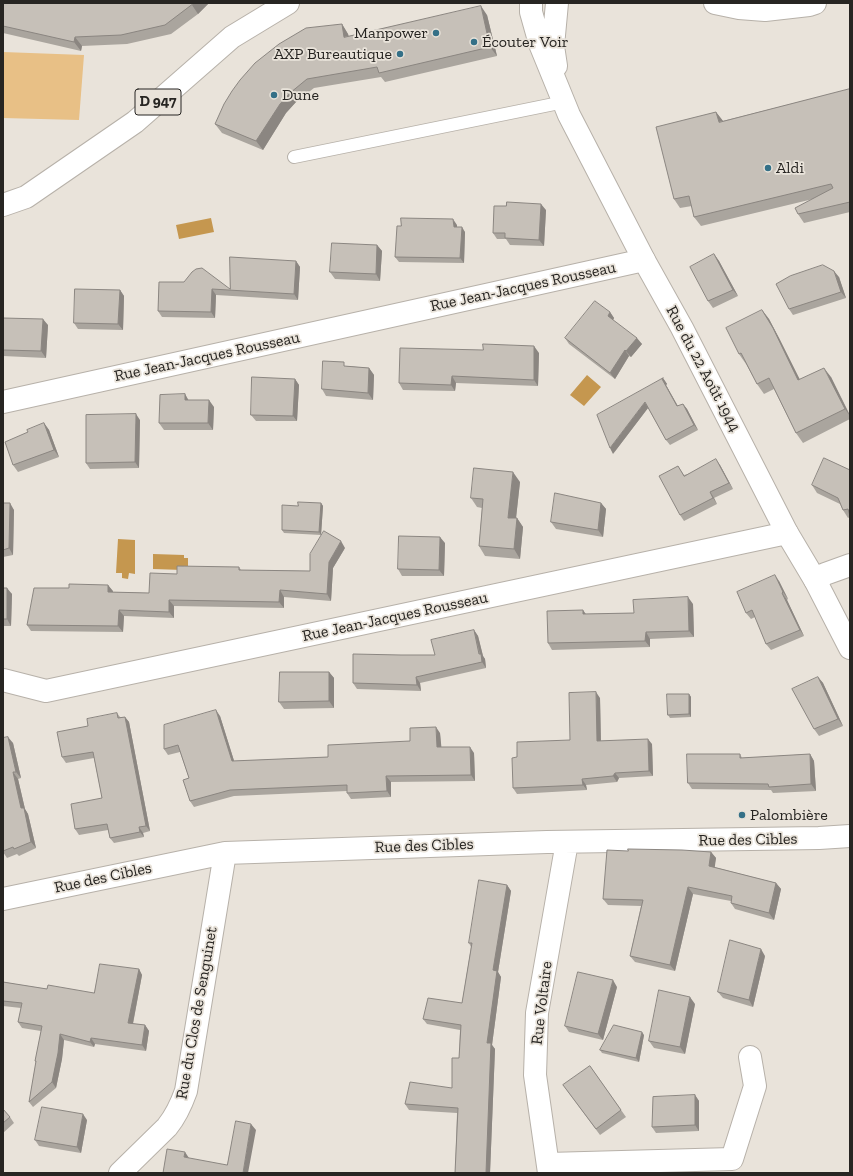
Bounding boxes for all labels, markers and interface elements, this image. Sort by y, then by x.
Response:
place label: Manpower [354,23,428,43]
marker: Manpower [431,28,441,38]
place label: Écouter Voir [482,32,569,52]
marker: Écouter Voir [469,37,479,47]
place label: AXP Bureautique [274,44,392,64]
marker: AXP Bureautique [395,49,405,59]
place label: Dune [282,85,319,105]
road number: D 947 [135,89,181,115]
marker: Dune [269,90,279,100]
place label: Aldi [776,158,804,178]
marker: Aldi [763,163,773,173]
street label: Rue Jean-Jacques Rousseau [428,258,618,316]
street label: Rue du 22 Août 1944 [662,303,744,435]
street label: Rue Jean-Jacques Rousseau [112,328,302,386]
street label: Rue Jean-Jacques Rousseau [300,588,490,646]
place label: Palombière [750,805,828,825]
marker: Palombière [737,810,747,820]
street label: Rue des Cibles [698,830,798,850]
street label: Rue des Cibles [374,835,474,857]
street label: Rue des Cibles [53,858,153,898]
street label: Rue du Clos de Senguinet [172,925,222,1101]
street label: Rue Voltaire [527,960,557,1046]

